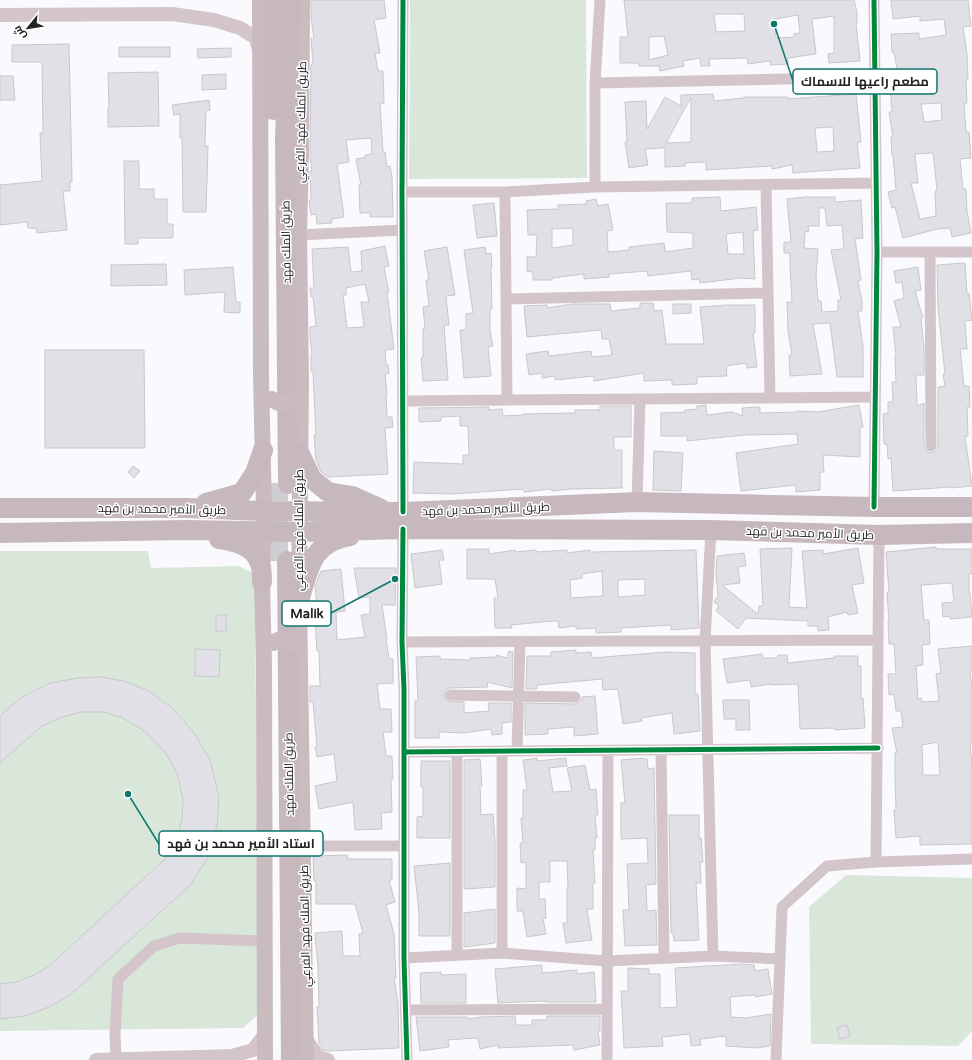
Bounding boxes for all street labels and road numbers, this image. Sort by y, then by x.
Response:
street label: طريق الملك فهد الفرعي [293,61,312,183]
street label: طريق الملك فهد [278,200,294,284]
street label: طريق الملك فهد الفرعي [292,469,309,591]
street label: طريق الأمير محمد بن فهد [422,500,550,518]
street label: طريق الأمير محمد بن فهد [98,501,226,517]
street label: طريق الأمير محمد بن فهد [746,524,874,542]
street label: طريق الملك فهد [281,732,297,816]
street label: طريق الملك فهد الفرعي [297,865,316,987]

